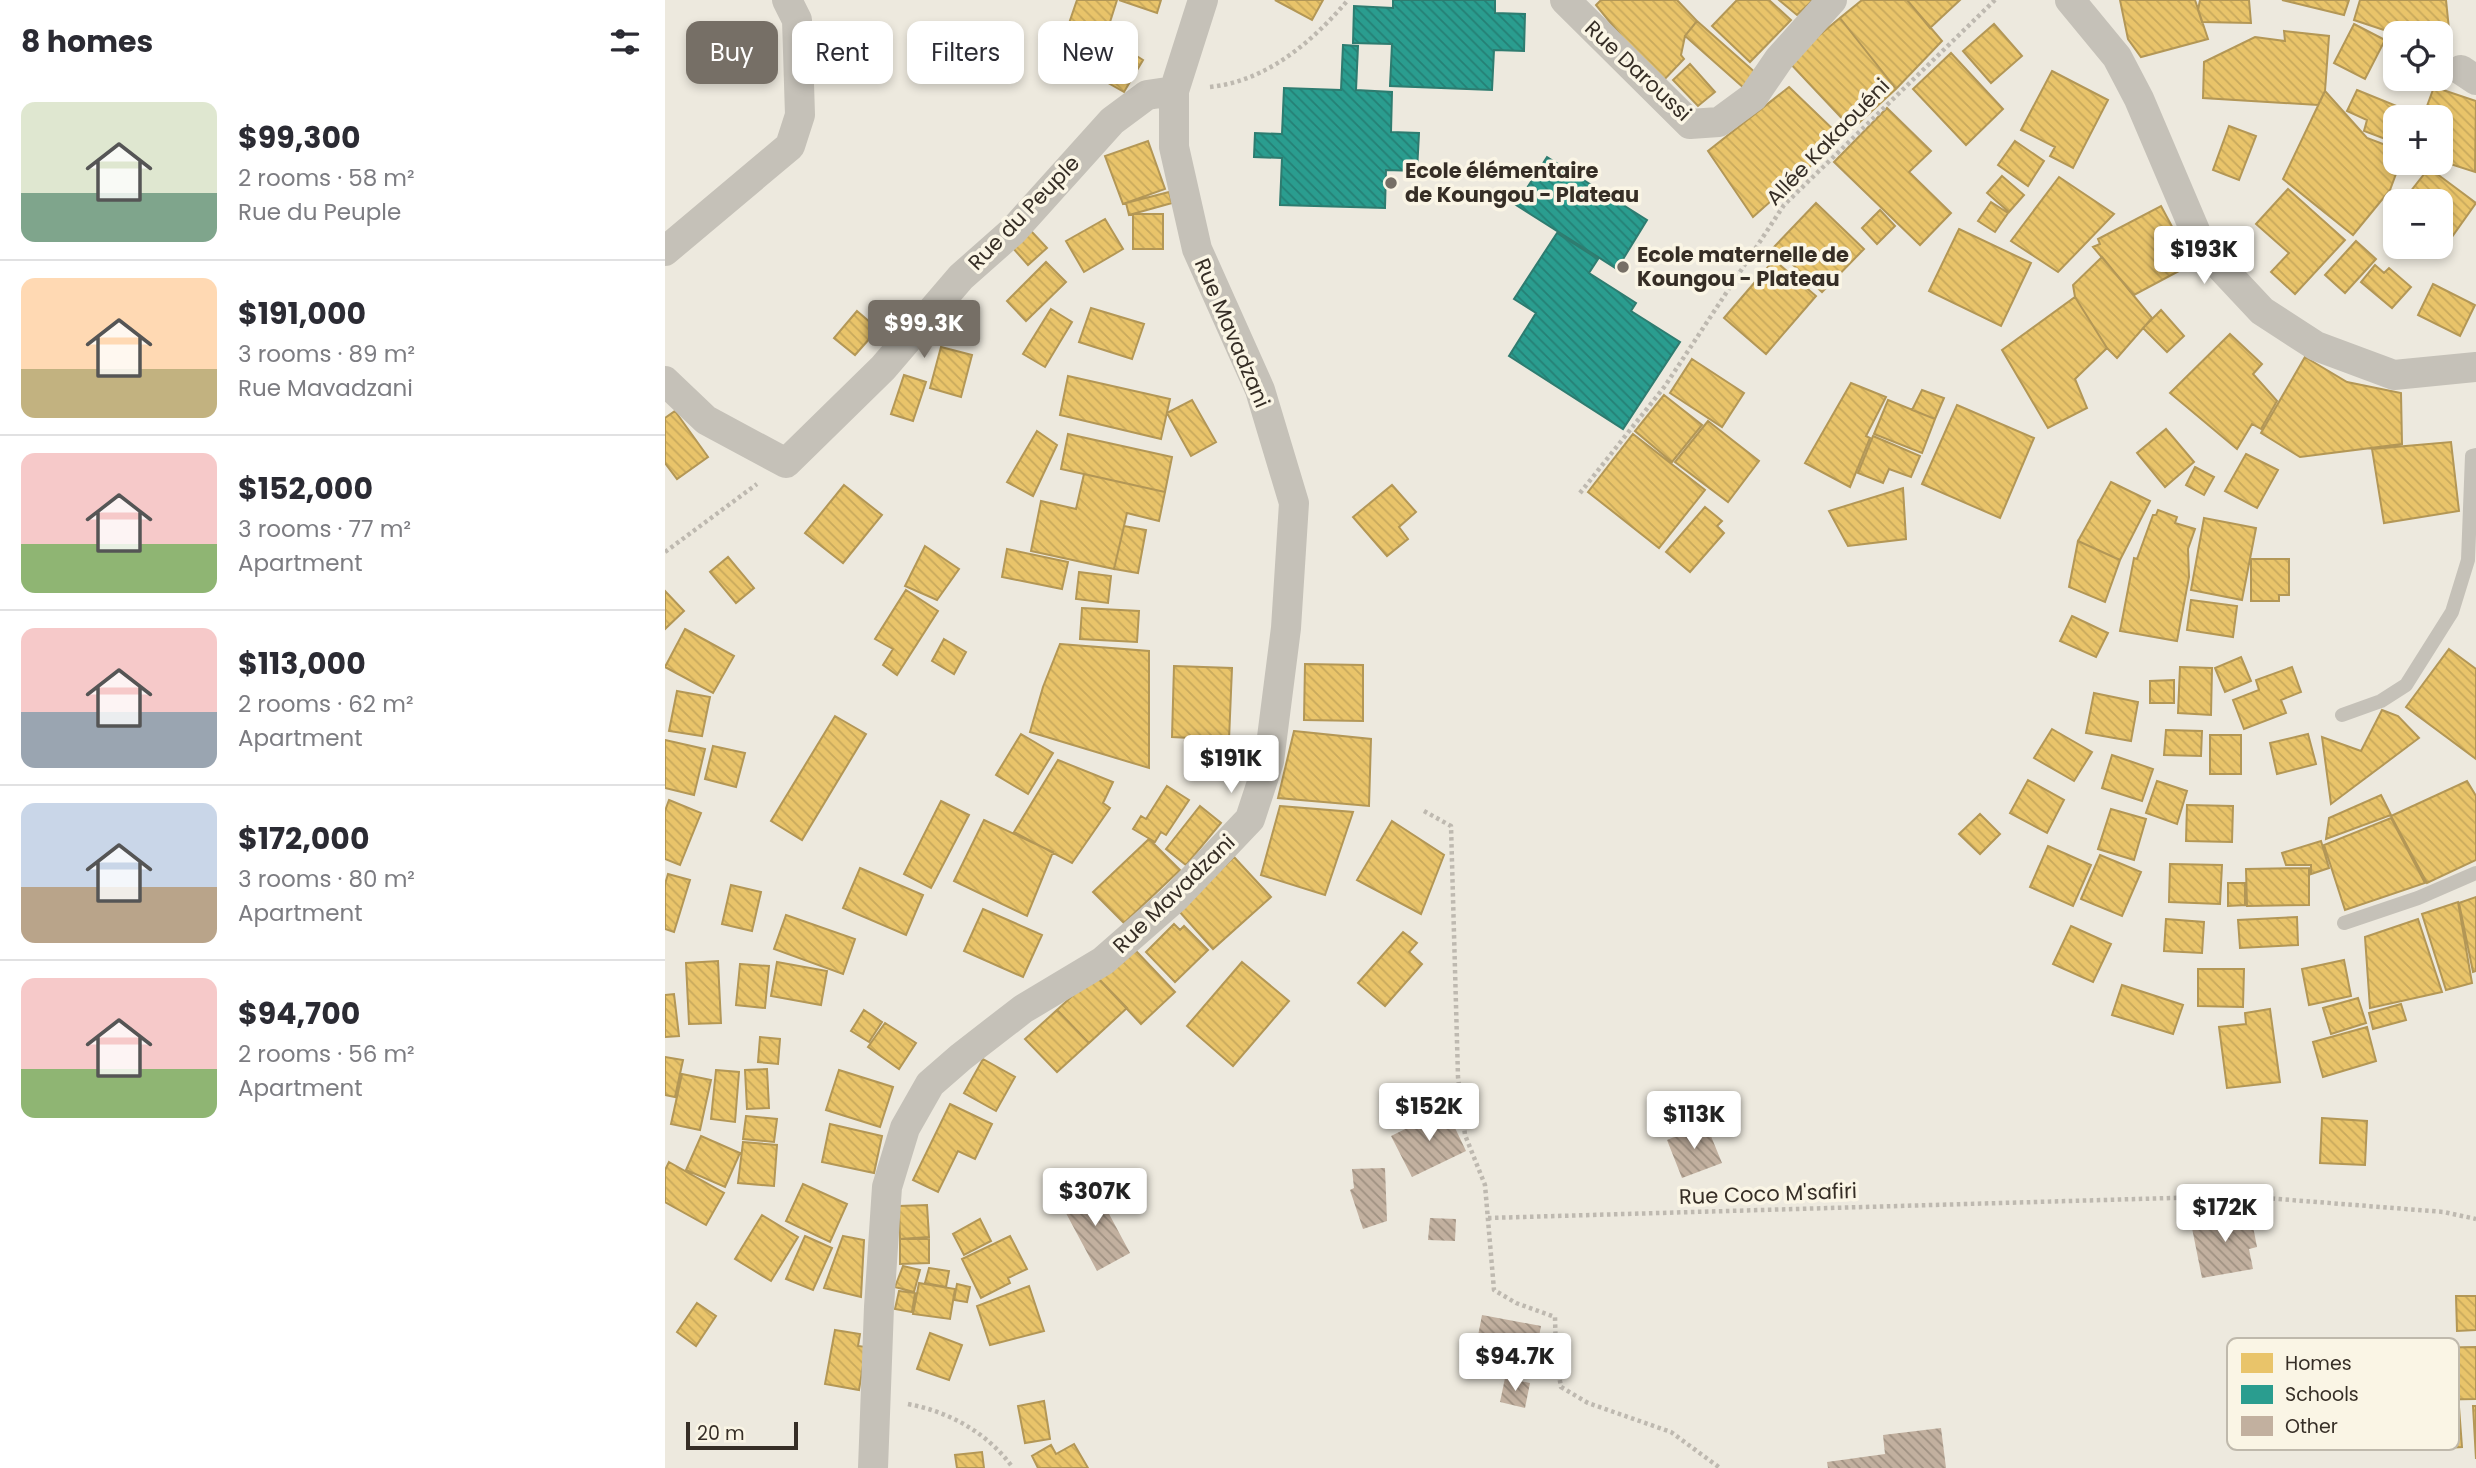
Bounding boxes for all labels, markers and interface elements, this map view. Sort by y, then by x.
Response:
street label: Rue Daroussi [1579,14,1698,128]
text: 8 homes [21,20,153,63]
chip: Buy [686,21,778,84]
chip: Rent [792,21,893,84]
chip: Filters [907,21,1024,84]
chip: New [1038,21,1138,84]
map controls [2383,21,2453,259]
button: locate [2383,21,2453,91]
icon: filters [606,23,644,61]
street label: Allée Kakaouéni [1759,72,1896,212]
button: + [2383,105,2453,175]
text: $99,300 [238,116,361,159]
icon: home [77,130,161,214]
street label: Rue du Peuple [961,149,1086,276]
place label: Ecole élémentaire de Koungou - Plateau [1405,156,1639,209]
text: 2 rooms · 58 m² [238,162,415,194]
marker: Ecole élémentaire de Koungou - Plateau [1383,175,1399,191]
button: − [2383,189,2453,259]
text: Rue du Peuple [238,196,401,228]
pin: $193K [2155,226,2253,286]
text: $193K [2170,233,2238,265]
place label: Ecole maternelle de Koungou - Plateau [1637,240,1849,293]
street label: Rue Mavadzani [1188,254,1277,412]
marker: Ecole maternelle de Koungou - Plateau [1615,259,1631,275]
text: $191,000 [238,292,366,335]
pin: $99.3K [867,300,981,360]
icon: home [77,306,161,390]
text: $99.3K [884,307,964,339]
text: 3 rooms · 89 m² [238,338,415,370]
text: Rue Mavadzani [238,372,413,404]
text: $152,000 [238,467,373,510]
icon: home [77,481,161,565]
text: 3 rooms · 77 m² [238,513,411,545]
text: Apartment [238,547,363,579]
text: $113,000 [238,642,366,685]
icon: home [77,656,161,740]
text: 2 rooms · 62 m² [238,688,414,720]
text: Apartment [238,722,363,754]
pin: $191K [1182,736,1280,795]
text: $191K [1200,742,1262,774]
text: $172,000 [238,817,370,860]
street label: Rue Mavadzani [1106,828,1241,960]
icon: home [77,831,161,915]
text: 3 rooms · 80 m² [238,863,415,895]
text: Apartment [238,897,363,929]
text: $94,700 [238,992,360,1035]
icon: home [77,1006,161,1090]
text: 2 rooms · 56 m² [238,1038,415,1070]
text: Apartment [238,1072,363,1104]
pin: $152K [1380,1084,1478,1143]
text: $152K [1395,1090,1463,1122]
pin: $113K [1645,1092,1743,1151]
text: $113K [1663,1098,1725,1130]
pin: $307K [1046,1168,1144,1228]
text: $307K [1059,1175,1131,1207]
street label: Rue Coco M'safiri [1679,1176,1857,1211]
pin: $172K [2176,1184,2274,1244]
text: $172K [2192,1191,2258,1223]
pin: $94.7K [1458,1334,1572,1393]
legend [2227,1338,2459,1450]
text: $94.7K [1475,1340,1555,1372]
text: Homes [2285,1350,2352,1377]
text: Schools [2285,1381,2359,1408]
text: Other [2285,1413,2338,1440]
scale bar [686,1419,798,1451]
text: 20 m [697,1420,745,1447]

